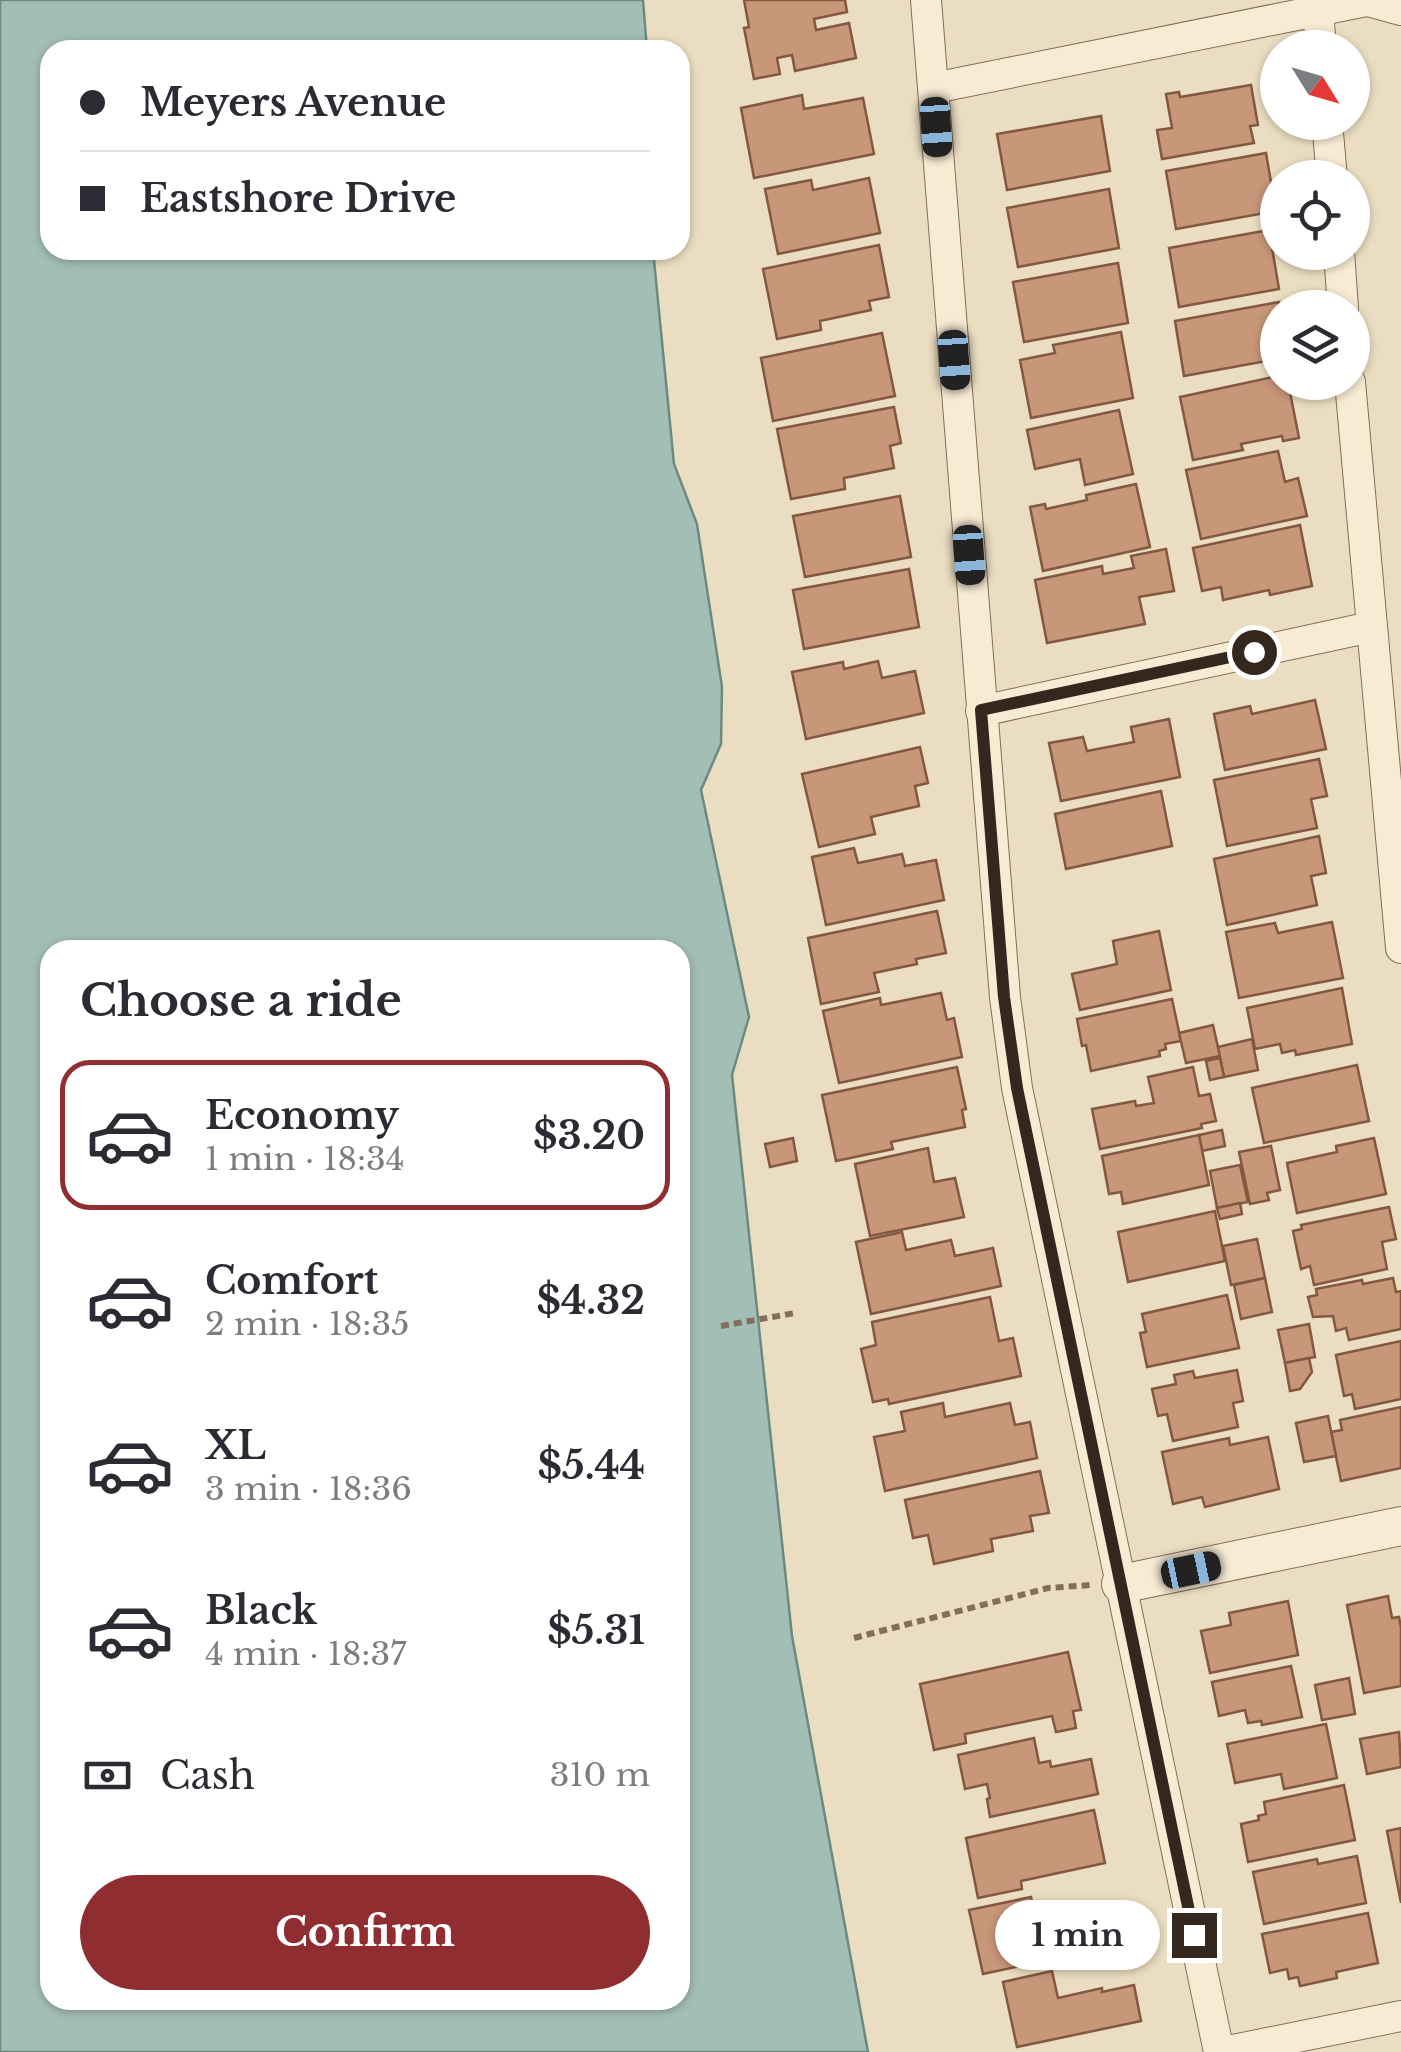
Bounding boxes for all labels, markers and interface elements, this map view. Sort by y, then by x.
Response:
north arrow [1260,30,1370,140]
map controls [1260,30,1370,400]
text: Meyers Avenue [140,79,446,126]
car [919,96,953,158]
button: locate [1260,160,1370,270]
text: Eastshore Drive [140,175,456,222]
button: layers [1260,290,1370,400]
car [937,329,971,391]
car [952,524,986,586]
route start [1232,630,1277,675]
text: Choose a ride [80,972,402,1028]
icon: car [85,1090,175,1180]
text: Economy [205,1092,399,1139]
text: $3.20 [533,1112,645,1159]
text: 1 min · 18:34 [205,1139,404,1179]
icon: car [85,1255,175,1345]
text: Comfort [205,1257,378,1304]
text: $4.32 [536,1277,645,1324]
text: 2 min · 18:35 [205,1304,409,1344]
icon: car [85,1420,175,1510]
text: XL [205,1422,266,1469]
text: $5.44 [538,1442,645,1489]
text: 3 min · 18:36 [205,1469,412,1509]
car [1159,1549,1223,1591]
icon: car [85,1585,175,1675]
text: Black [205,1587,317,1634]
text: $5.31 [547,1607,645,1654]
text: 4 min · 18:37 [205,1634,406,1674]
icon: cash [80,1748,135,1803]
text: Cash [160,1752,255,1799]
text: 310 m [550,1755,650,1795]
button: Confirm [80,1875,650,1990]
callout: 1 min [994,1900,1159,1970]
route end [1172,1913,1217,1958]
text: 1 min [1031,1915,1124,1955]

